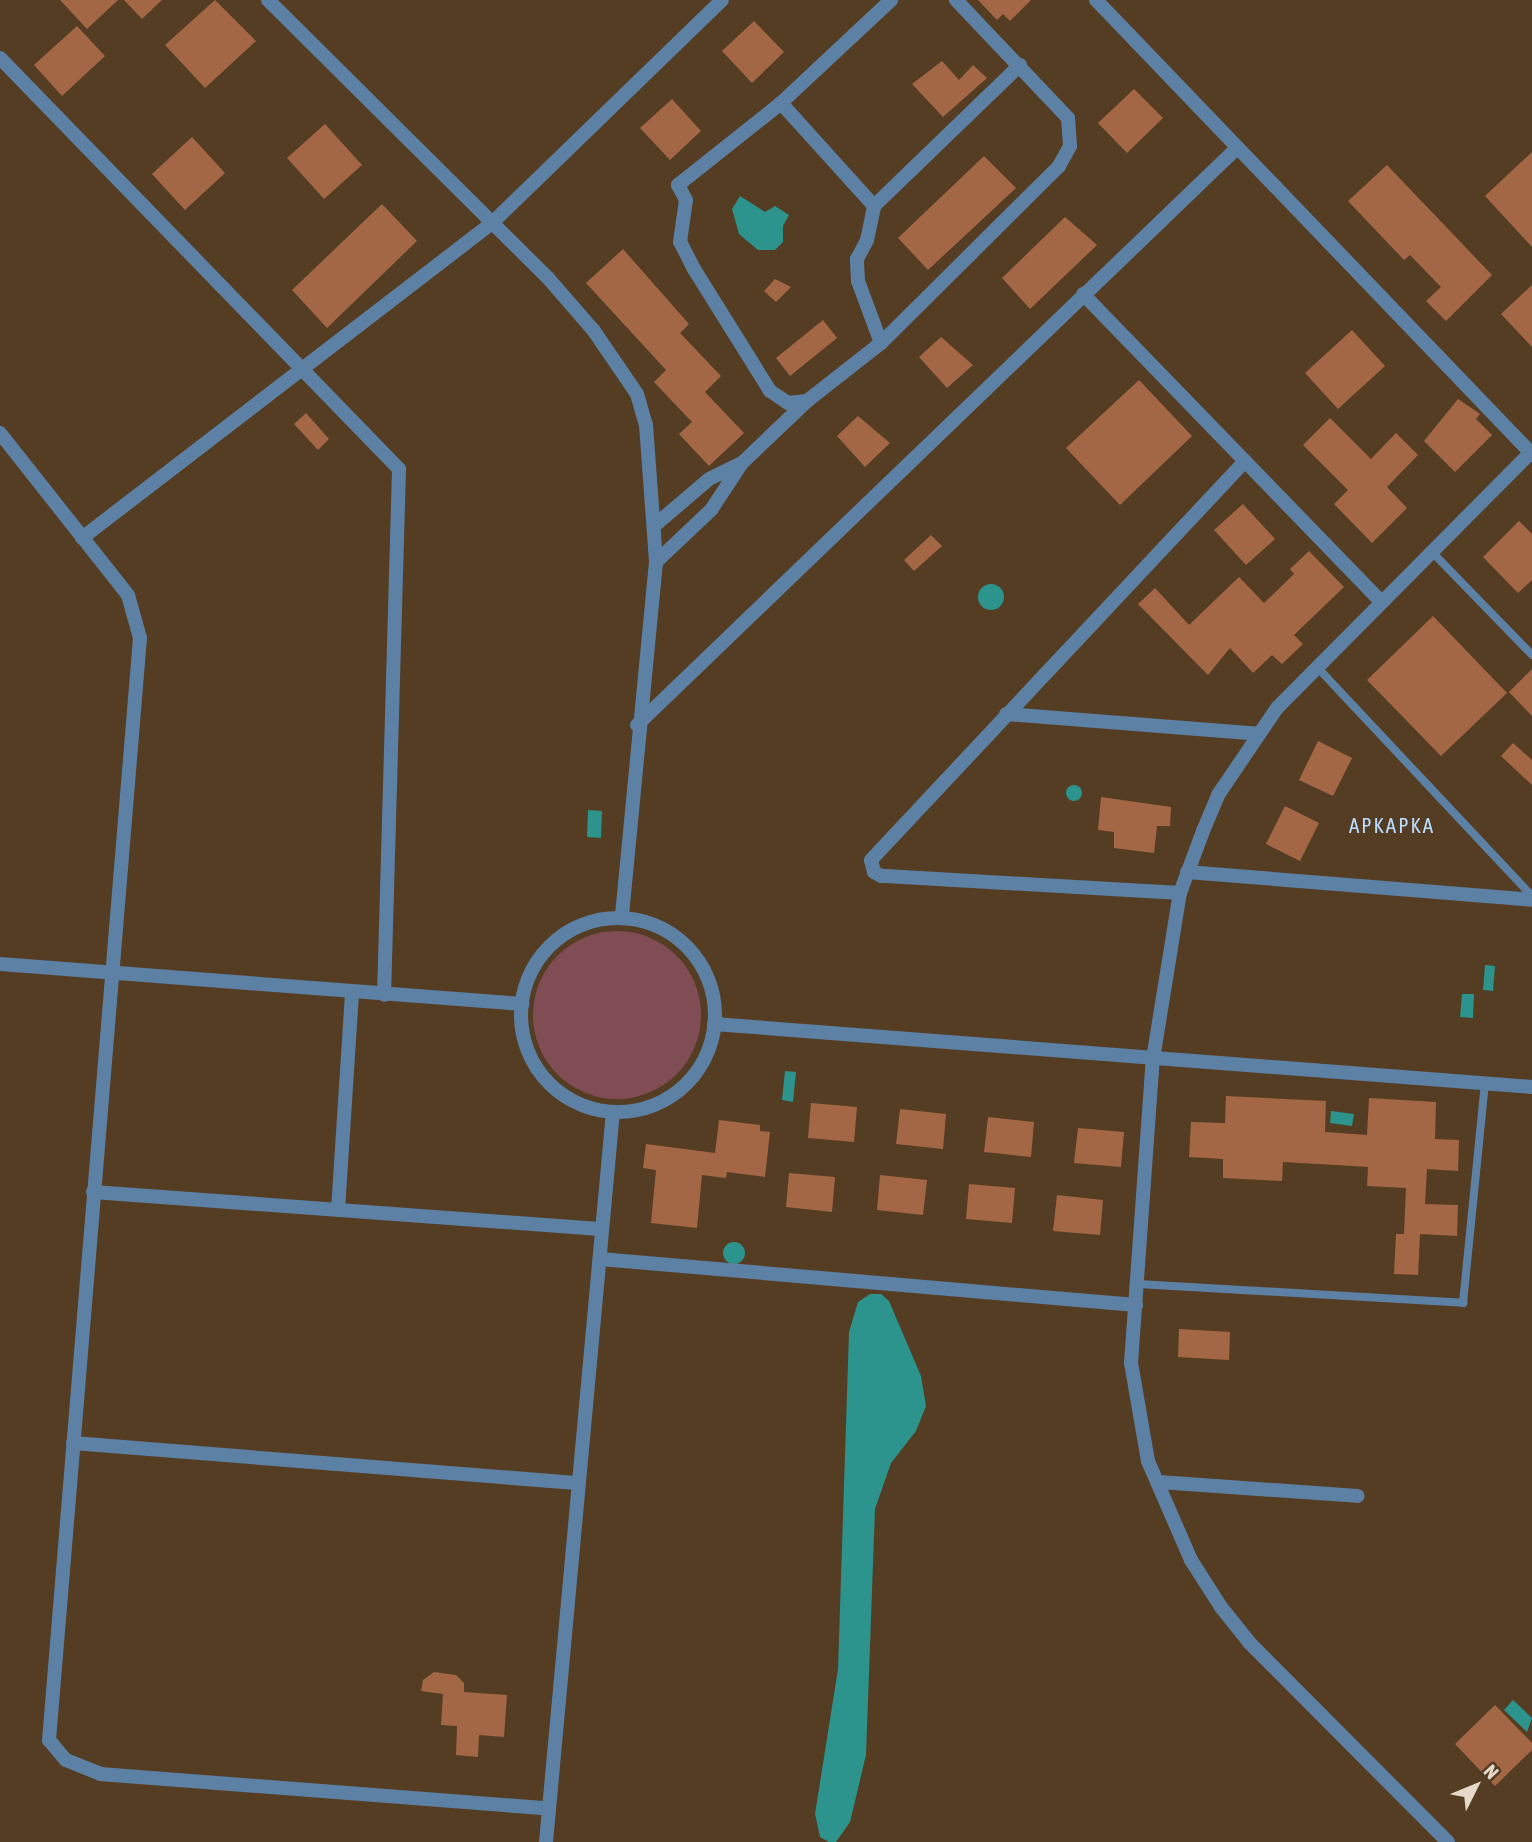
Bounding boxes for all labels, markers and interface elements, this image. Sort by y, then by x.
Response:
district label: APKAPKA [1350,812,1434,838]
north arrow [1441,1751,1511,1821]
text: N [1479,1760,1503,1783]

